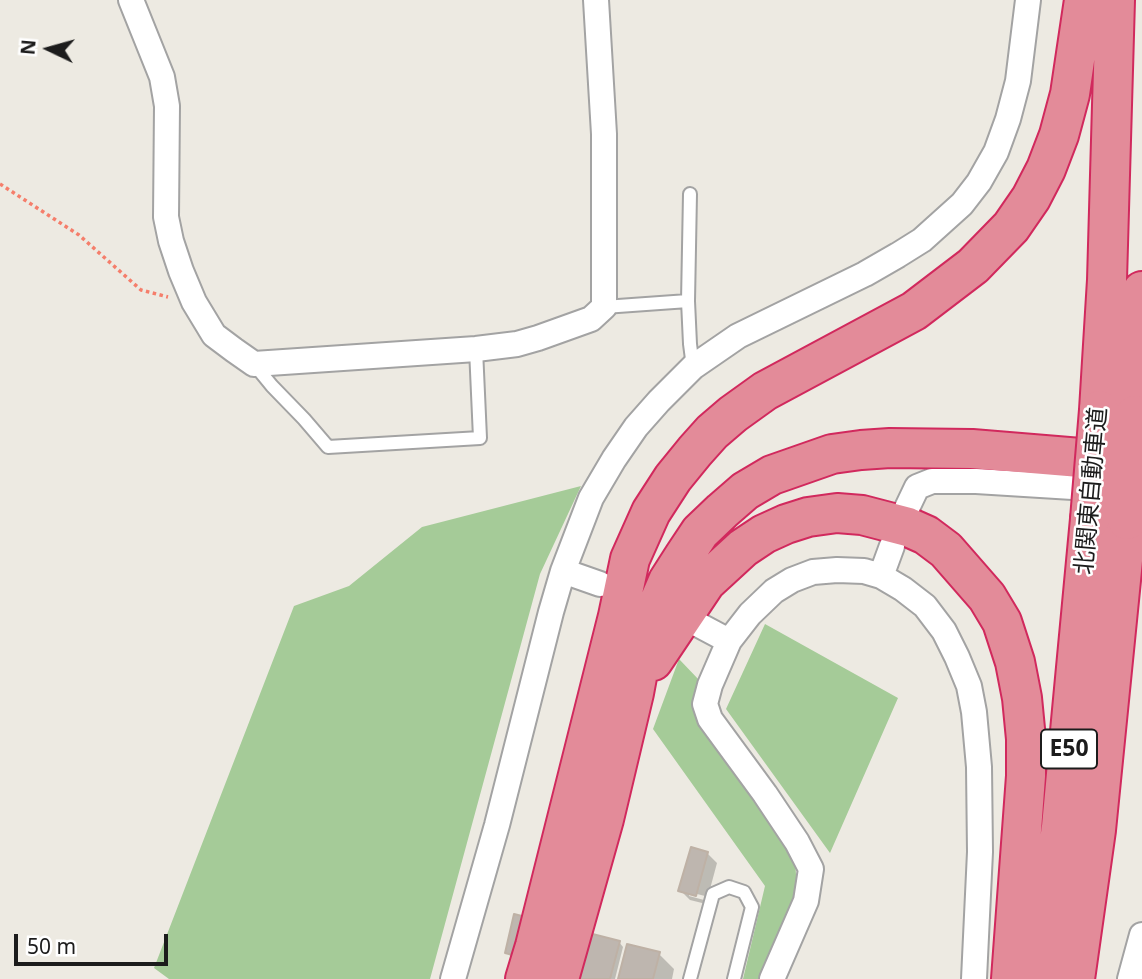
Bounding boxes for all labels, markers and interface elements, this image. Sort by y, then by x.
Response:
north arrow [14,14,84,84]
text: N [14,38,42,56]
street label: 北関東自動車道 [1070,406,1114,576]
road number: E50 [1041,730,1097,768]
scale bar [18,920,172,964]
text: 50 m [27,932,76,960]

